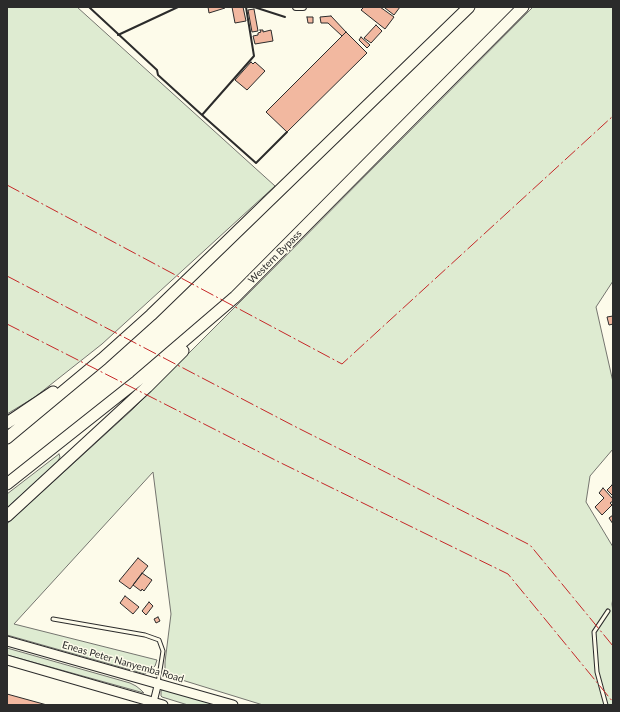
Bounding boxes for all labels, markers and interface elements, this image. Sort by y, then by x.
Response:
street label: Western Bypass [246,228,304,286]
street label: Eneas Peter Nanyemba Road [61,639,185,685]

